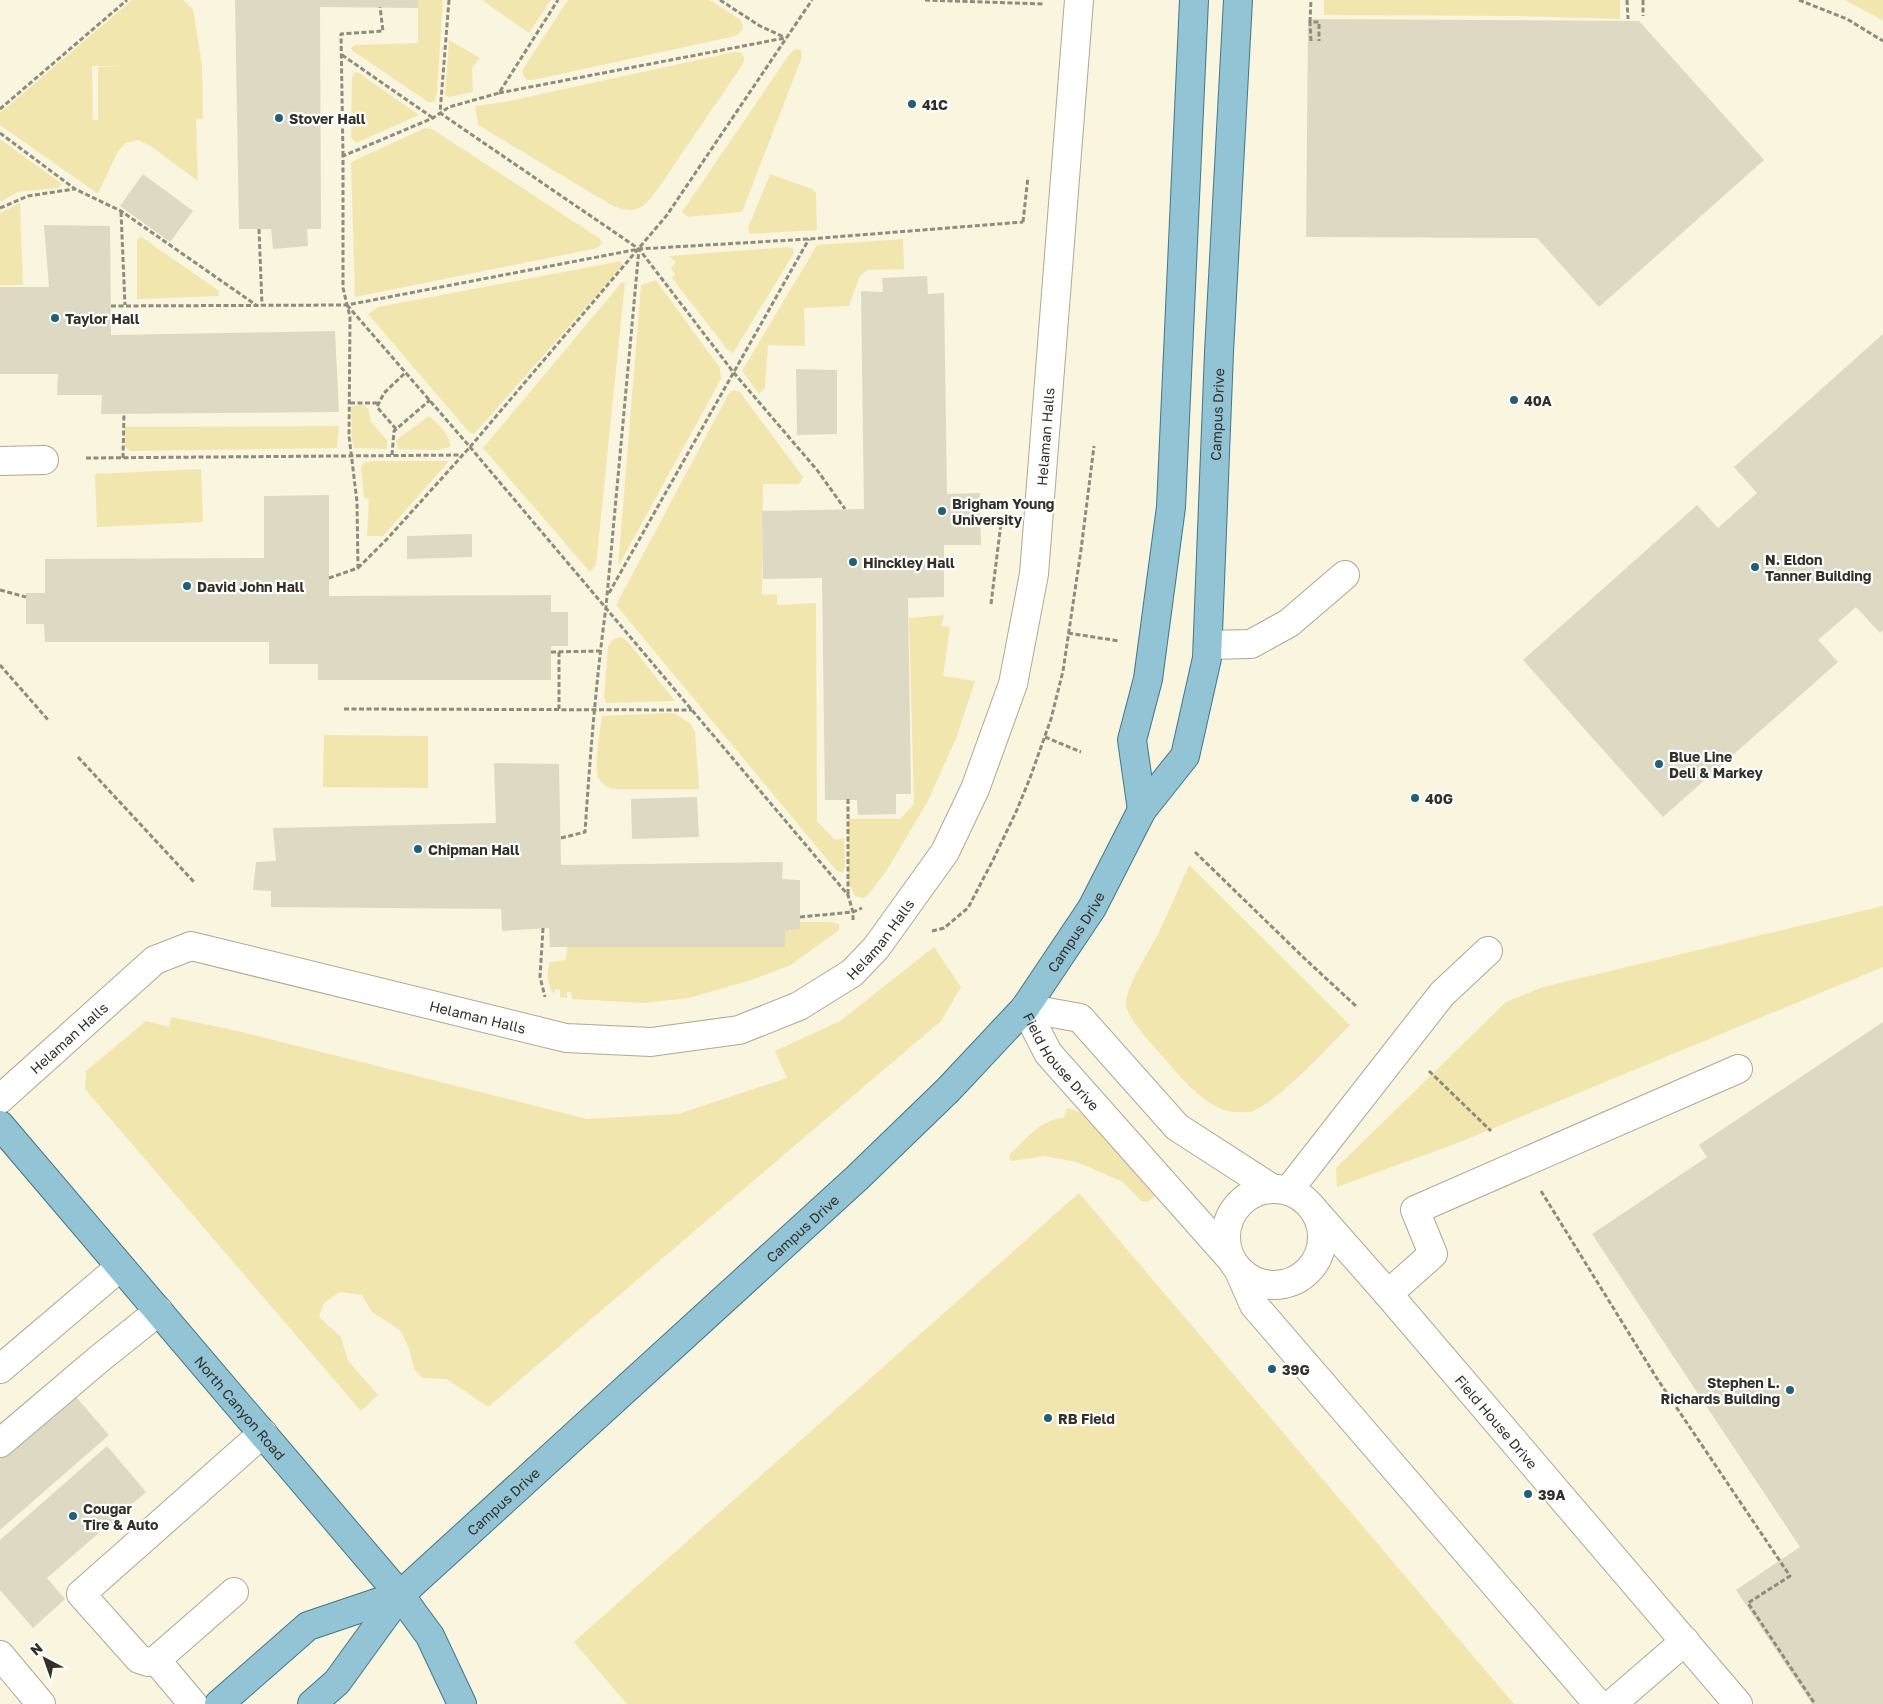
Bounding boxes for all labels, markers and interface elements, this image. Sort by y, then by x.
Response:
place label: 41C [922,96,948,113]
marker: 41C [906,98,918,110]
place label: Stover Hall [289,110,366,127]
marker: Stover Hall [273,112,285,124]
place label: Taylor Hall [65,310,140,327]
marker: Taylor Hall [49,312,61,324]
street label: Campus Drive [1206,368,1227,461]
street label: Helaman Halls [1032,387,1057,486]
place label: 40A [1524,392,1552,409]
marker: 40A [1508,394,1520,406]
place label: Brigham Young University [952,495,1054,528]
marker: Brigham Young University [936,505,948,517]
place label: N. Eldon Tanner Building [1765,551,1871,584]
place label: Hinckley Hall [863,554,955,571]
marker: Hinckley Hall [847,556,859,568]
marker: N. Eldon Tanner Building [1749,561,1761,573]
place label: David John Hall [197,578,305,595]
marker: David John Hall [181,580,193,592]
place label: Blue Line Deli & Markey [1669,748,1764,781]
marker: Blue Line Deli & Markey [1653,758,1665,770]
place label: 40G [1425,790,1453,807]
marker: 40G [1409,792,1421,804]
place label: Chipman Hall [428,841,520,858]
marker: Chipman Hall [412,843,424,855]
street label: Campus Drive [1043,889,1108,975]
street label: Helaman Halls [842,895,917,983]
street label: Helaman Halls [428,996,528,1036]
street label: Helaman Halls [26,998,111,1077]
street label: Field House Drive [1020,1009,1103,1114]
street label: Campus Drive [762,1191,842,1266]
street label: North Canyon Road [192,1352,289,1463]
place label: 39G [1282,1361,1310,1378]
marker: 39G [1266,1363,1278,1375]
street label: Field House Drive [1452,1371,1542,1472]
place label: Stephen L. Richards Building [1660,1374,1780,1407]
marker: Stephen L. Richards Building [1784,1384,1796,1396]
place label: RB Field [1058,1410,1115,1427]
marker: RB Field [1042,1412,1054,1424]
street label: Campus Drive [463,1464,543,1539]
place label: 39A [1538,1486,1565,1503]
marker: 39A [1522,1488,1534,1500]
place label: Cougar Tire & Auto [83,1500,158,1533]
marker: Cougar Tire & Auto [67,1510,79,1522]
north arrow [20,1634,70,1684]
text: N [27,1639,46,1659]

